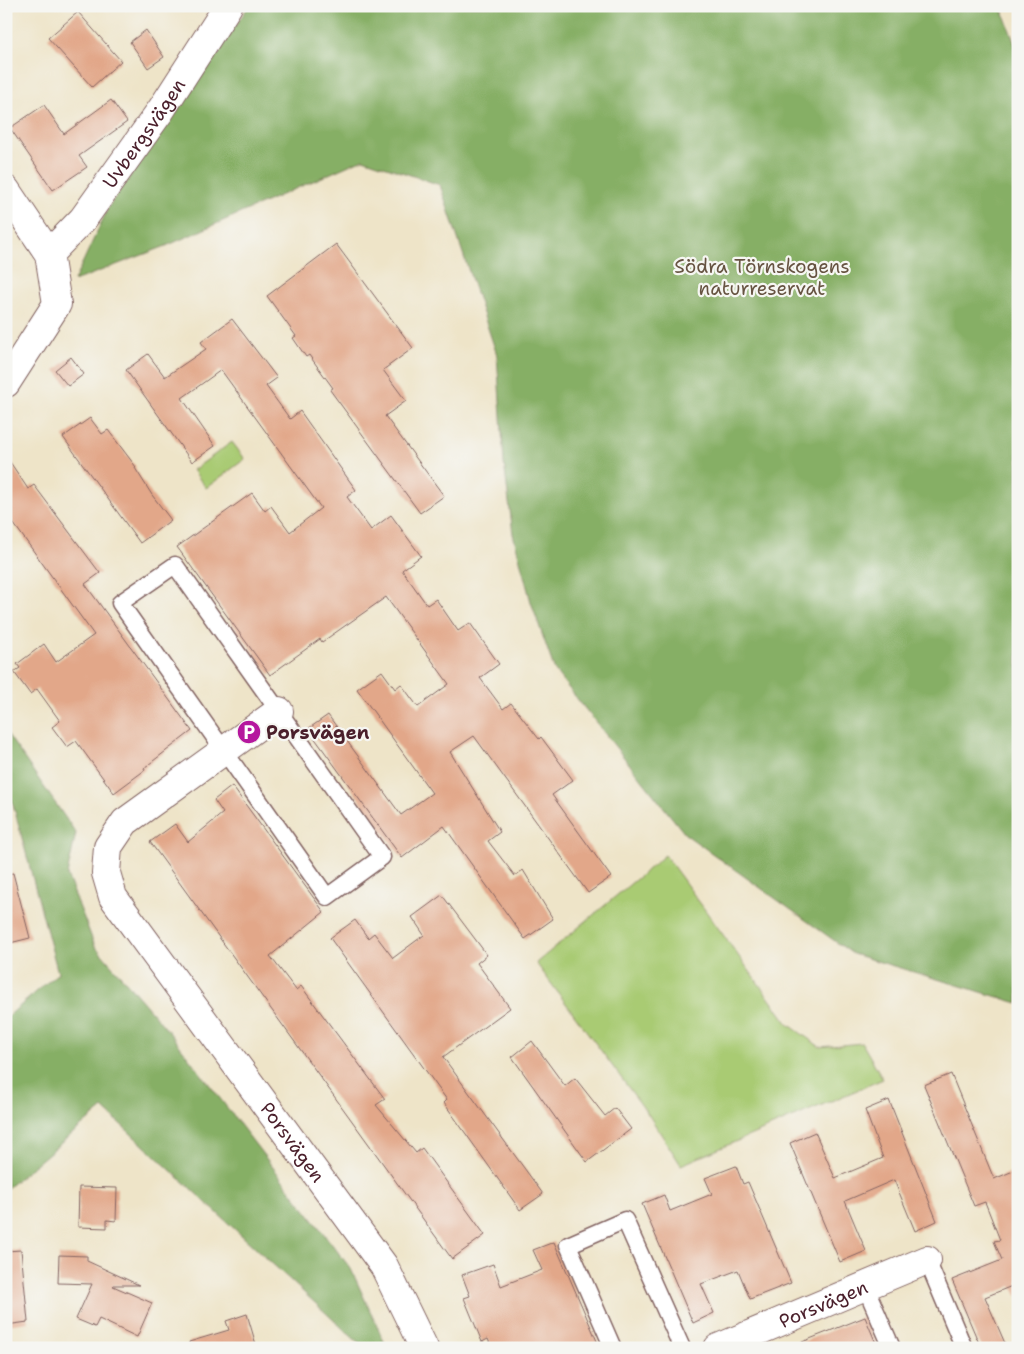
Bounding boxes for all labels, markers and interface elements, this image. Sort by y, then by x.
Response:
street label: Uvbergsvägen [97,74,191,193]
park label: Södra Törnskogens naturreservat [674,254,850,301]
parking icon: Porsvägen [236,719,262,745]
place label: Porsvägen [266,720,370,745]
street label: Porsvägen [255,1097,330,1188]
street label: Porsvägen [775,1274,871,1334]

